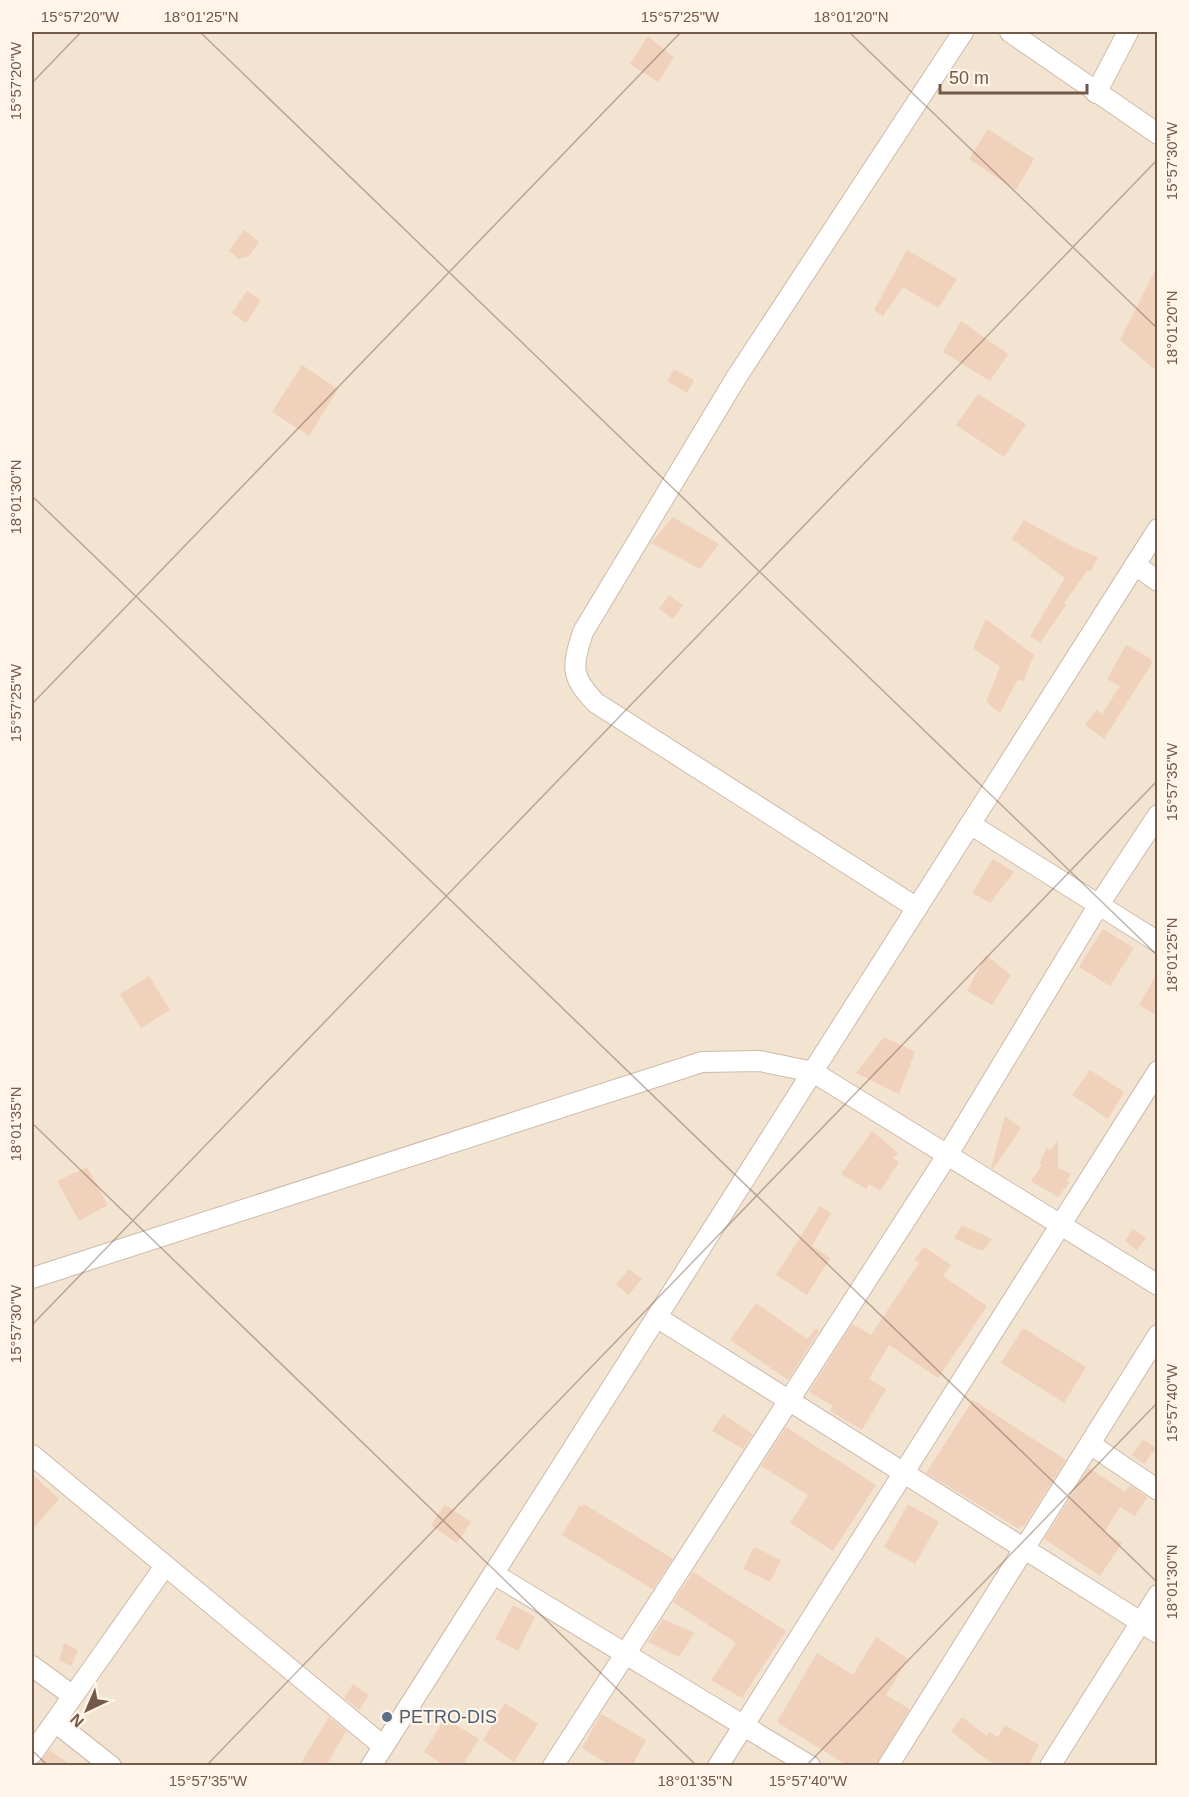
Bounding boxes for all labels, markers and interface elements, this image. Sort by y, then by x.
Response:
text: 15°57'20"W [41,8,120,25]
text: 18°01'25"N [163,8,239,25]
text: 15°57'25"W [641,8,720,25]
text: 18°01'20"N [813,8,889,25]
text: 15°57'20"W [7,41,24,120]
scale bar [940,57,1087,95]
text: 50 m [949,68,989,88]
text: 15°57'30"W [1163,121,1180,200]
text: 18°01'20"N [1163,290,1180,366]
text: 18°01'30"N [7,459,24,535]
text: 15°57'25"W [7,663,24,742]
text: 15°57'35"W [1163,742,1180,821]
text: 18°01'25"N [1163,917,1180,993]
text: 18°01'35"N [7,1086,24,1162]
text: 15°57'30"W [7,1284,24,1363]
text: 15°57'40"W [1163,1363,1180,1442]
text: 18°01'30"N [1163,1544,1180,1620]
north arrow [57,1680,117,1740]
place label: PETRO-DIS [399,1707,497,1727]
text: N [67,1710,87,1731]
marker: PETRO-DIS [380,1710,394,1724]
text: 15°57'35"W [169,1772,248,1789]
text: 18°01'35"N [657,1772,733,1789]
text: 15°57'40"W [769,1772,848,1789]

